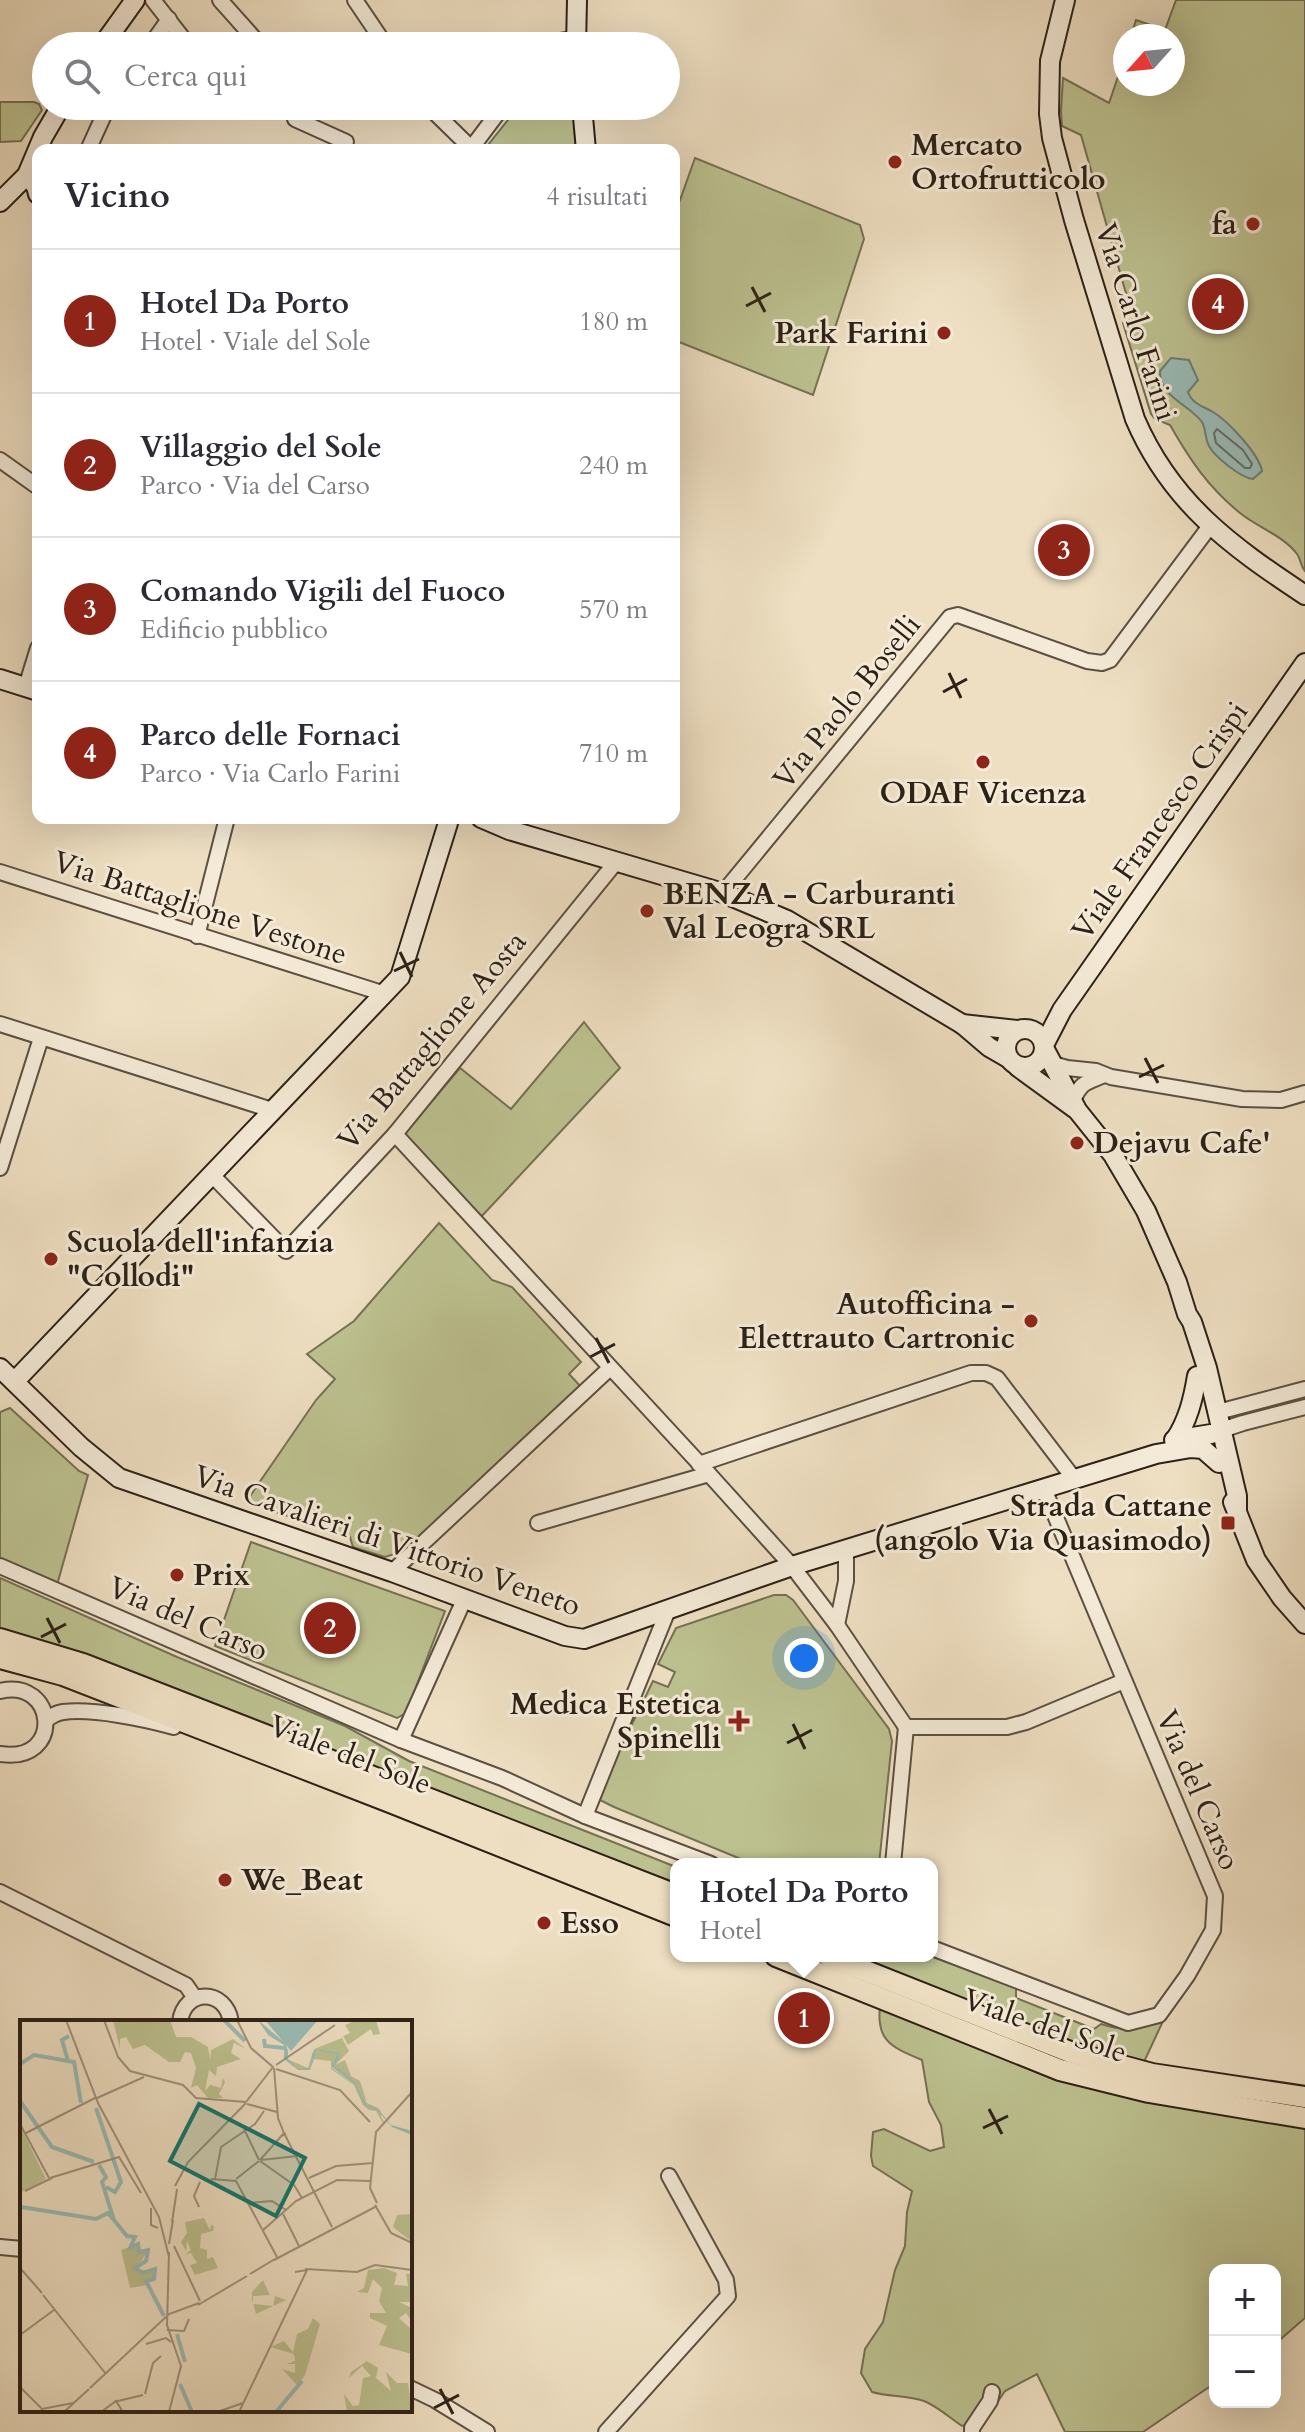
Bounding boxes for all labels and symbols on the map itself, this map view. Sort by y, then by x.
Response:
north arrow [1113,24,1185,96]
place label: Mercato Ortofrutticolo [911,125,1105,200]
marker: Mercato Ortofrutticolo [886,153,904,171]
place label: fa [1212,204,1237,245]
marker: fa [1244,215,1262,233]
street label: Via Carlo Farini [1085,218,1187,426]
pin: 4 [1192,274,1244,334]
place label: Park Farini [775,313,928,354]
marker: Park Farini [935,324,953,342]
pin: 3 [1038,520,1090,580]
street label: Via Paolo Boselli [764,606,930,798]
street label: Viale Francesco Crispi [1062,693,1258,949]
marker: ODAF Vicenza [974,753,992,771]
place label: ODAF Vicenza [880,773,1087,814]
street label: Via Battaglione Vestone [48,841,352,975]
place label: BENZA - Carburanti Val Leogra SRL [663,874,956,949]
marker: BENZA - Carburanti Val Leogra SRL [638,902,656,920]
street label: Via Battaglione Aosta [328,923,536,1159]
place label: Dejavu Cafe' [1093,1123,1270,1164]
marker: Dejavu Cafe' [1068,1134,1086,1152]
place label: Scuola dell'infanzia "Collodi" [67,1222,334,1297]
marker: Scuola dell'infanzia "Collodi" [42,1250,60,1268]
place label: Autofficina - Elettrauto Cartronic [738,1284,1015,1359]
marker: Autofficina - Elettrauto Cartronic [1022,1312,1040,1330]
street label: Via Cavalieri di Vittorio Veneto [188,1455,586,1627]
place label: Strada Cattane (angolo Via Quasimodo) [874,1486,1212,1561]
marker: Strada Cattane (angolo Via Quasimodo) [1219,1514,1237,1532]
place label: Prix [193,1555,250,1596]
marker: Prix [168,1566,186,1584]
street label: Via del Carso [102,1567,274,1671]
pin: 2 [304,1598,356,1658]
your location [784,1638,824,1678]
place label: Medica Estetica Spinelli [510,1684,721,1759]
street label: Via del Carso [1146,1704,1250,1876]
street label: Viale del Sole [263,1705,437,1805]
marker: Medica Estetica Spinelli [728,1710,750,1732]
place label: We_Beat [240,1860,363,1901]
marker: We_Beat [216,1871,234,1889]
place label: Esso [560,1903,619,1944]
marker: Esso [535,1914,553,1932]
street label: Viale del Sole [958,1979,1132,2073]
pin: 1 [778,1988,830,2048]
inset map [20,2020,412,2412]

